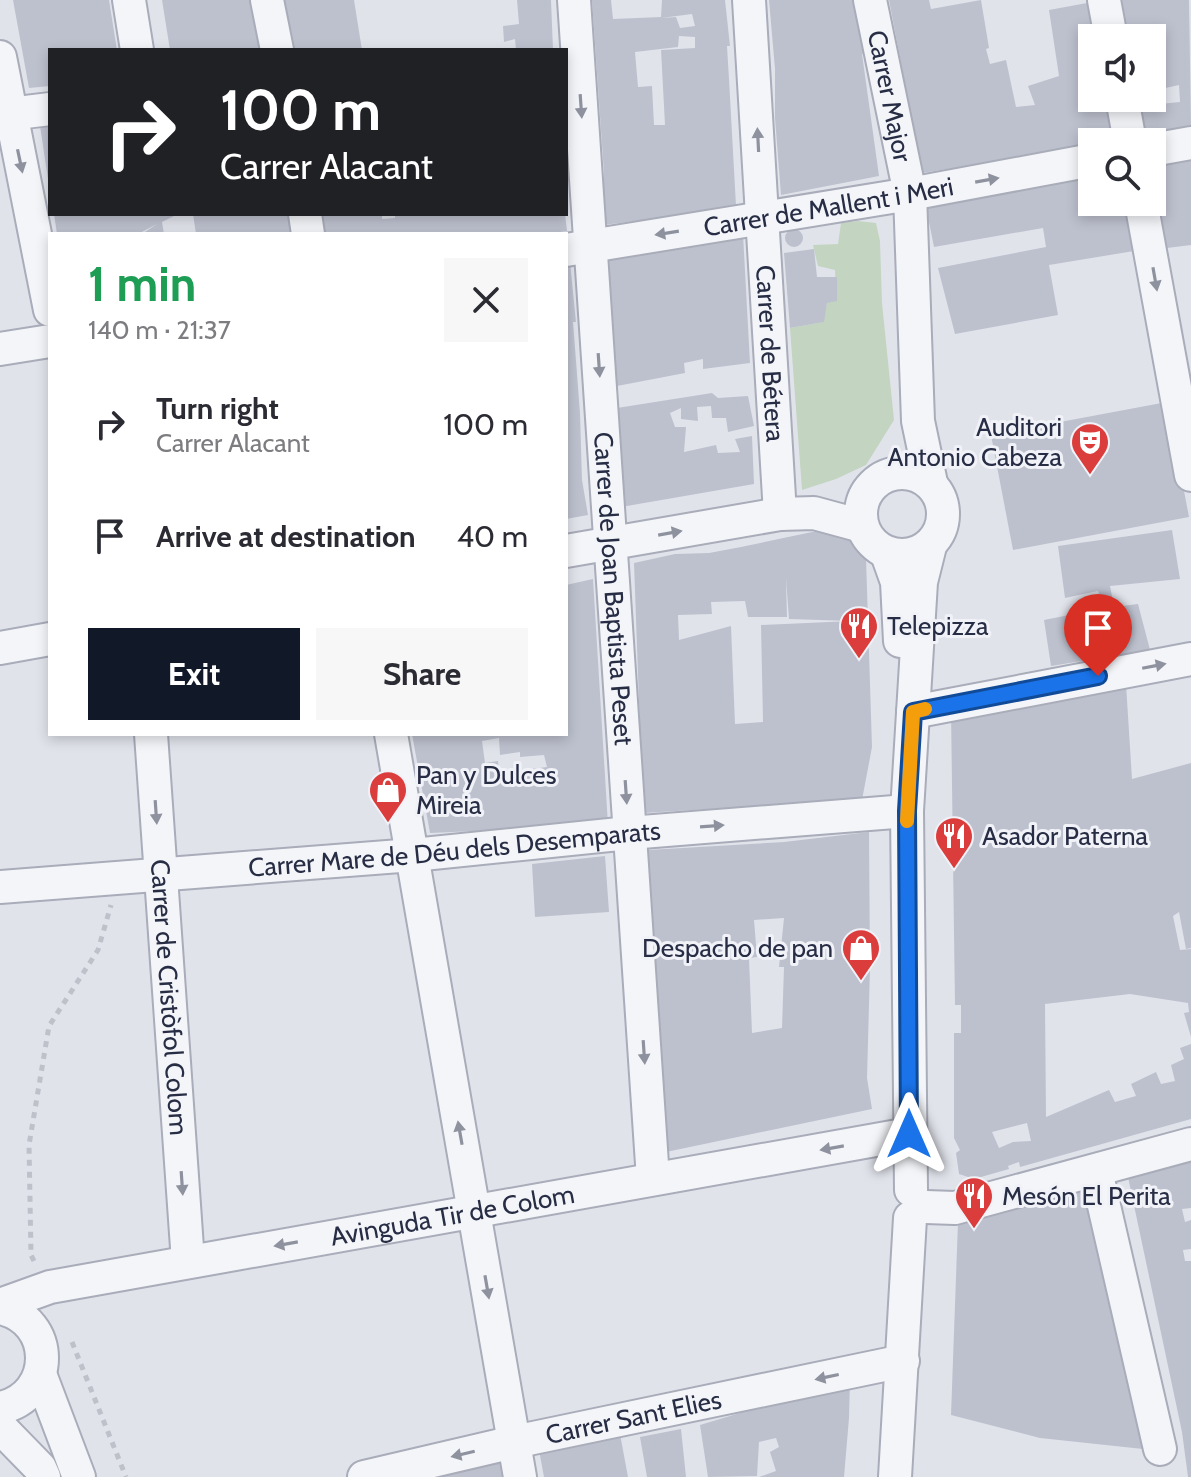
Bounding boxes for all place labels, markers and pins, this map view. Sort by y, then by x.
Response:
place label: Auditori Antonio Cabeza [888,411,1063,473]
theatre icon: Auditori Antonio Cabeza [1069,421,1111,476]
pin [1064,594,1132,676]
restaurant icon: Telepizza [838,605,880,660]
place label: Telepizza [887,610,989,642]
place label: Pan y Dulces Mireia [416,759,557,821]
shop icon: Pan y Dulces Mireia [367,769,409,824]
restaurant icon: Asador Paterna [933,815,975,870]
place label: Asador Paterna [982,820,1149,852]
shop icon: Despacho de pan [840,927,882,982]
place label: Despacho de pan [642,932,833,964]
restaurant icon: Mesón El Perita [953,1175,995,1230]
place label: Mesón El Perita [1002,1180,1171,1212]

